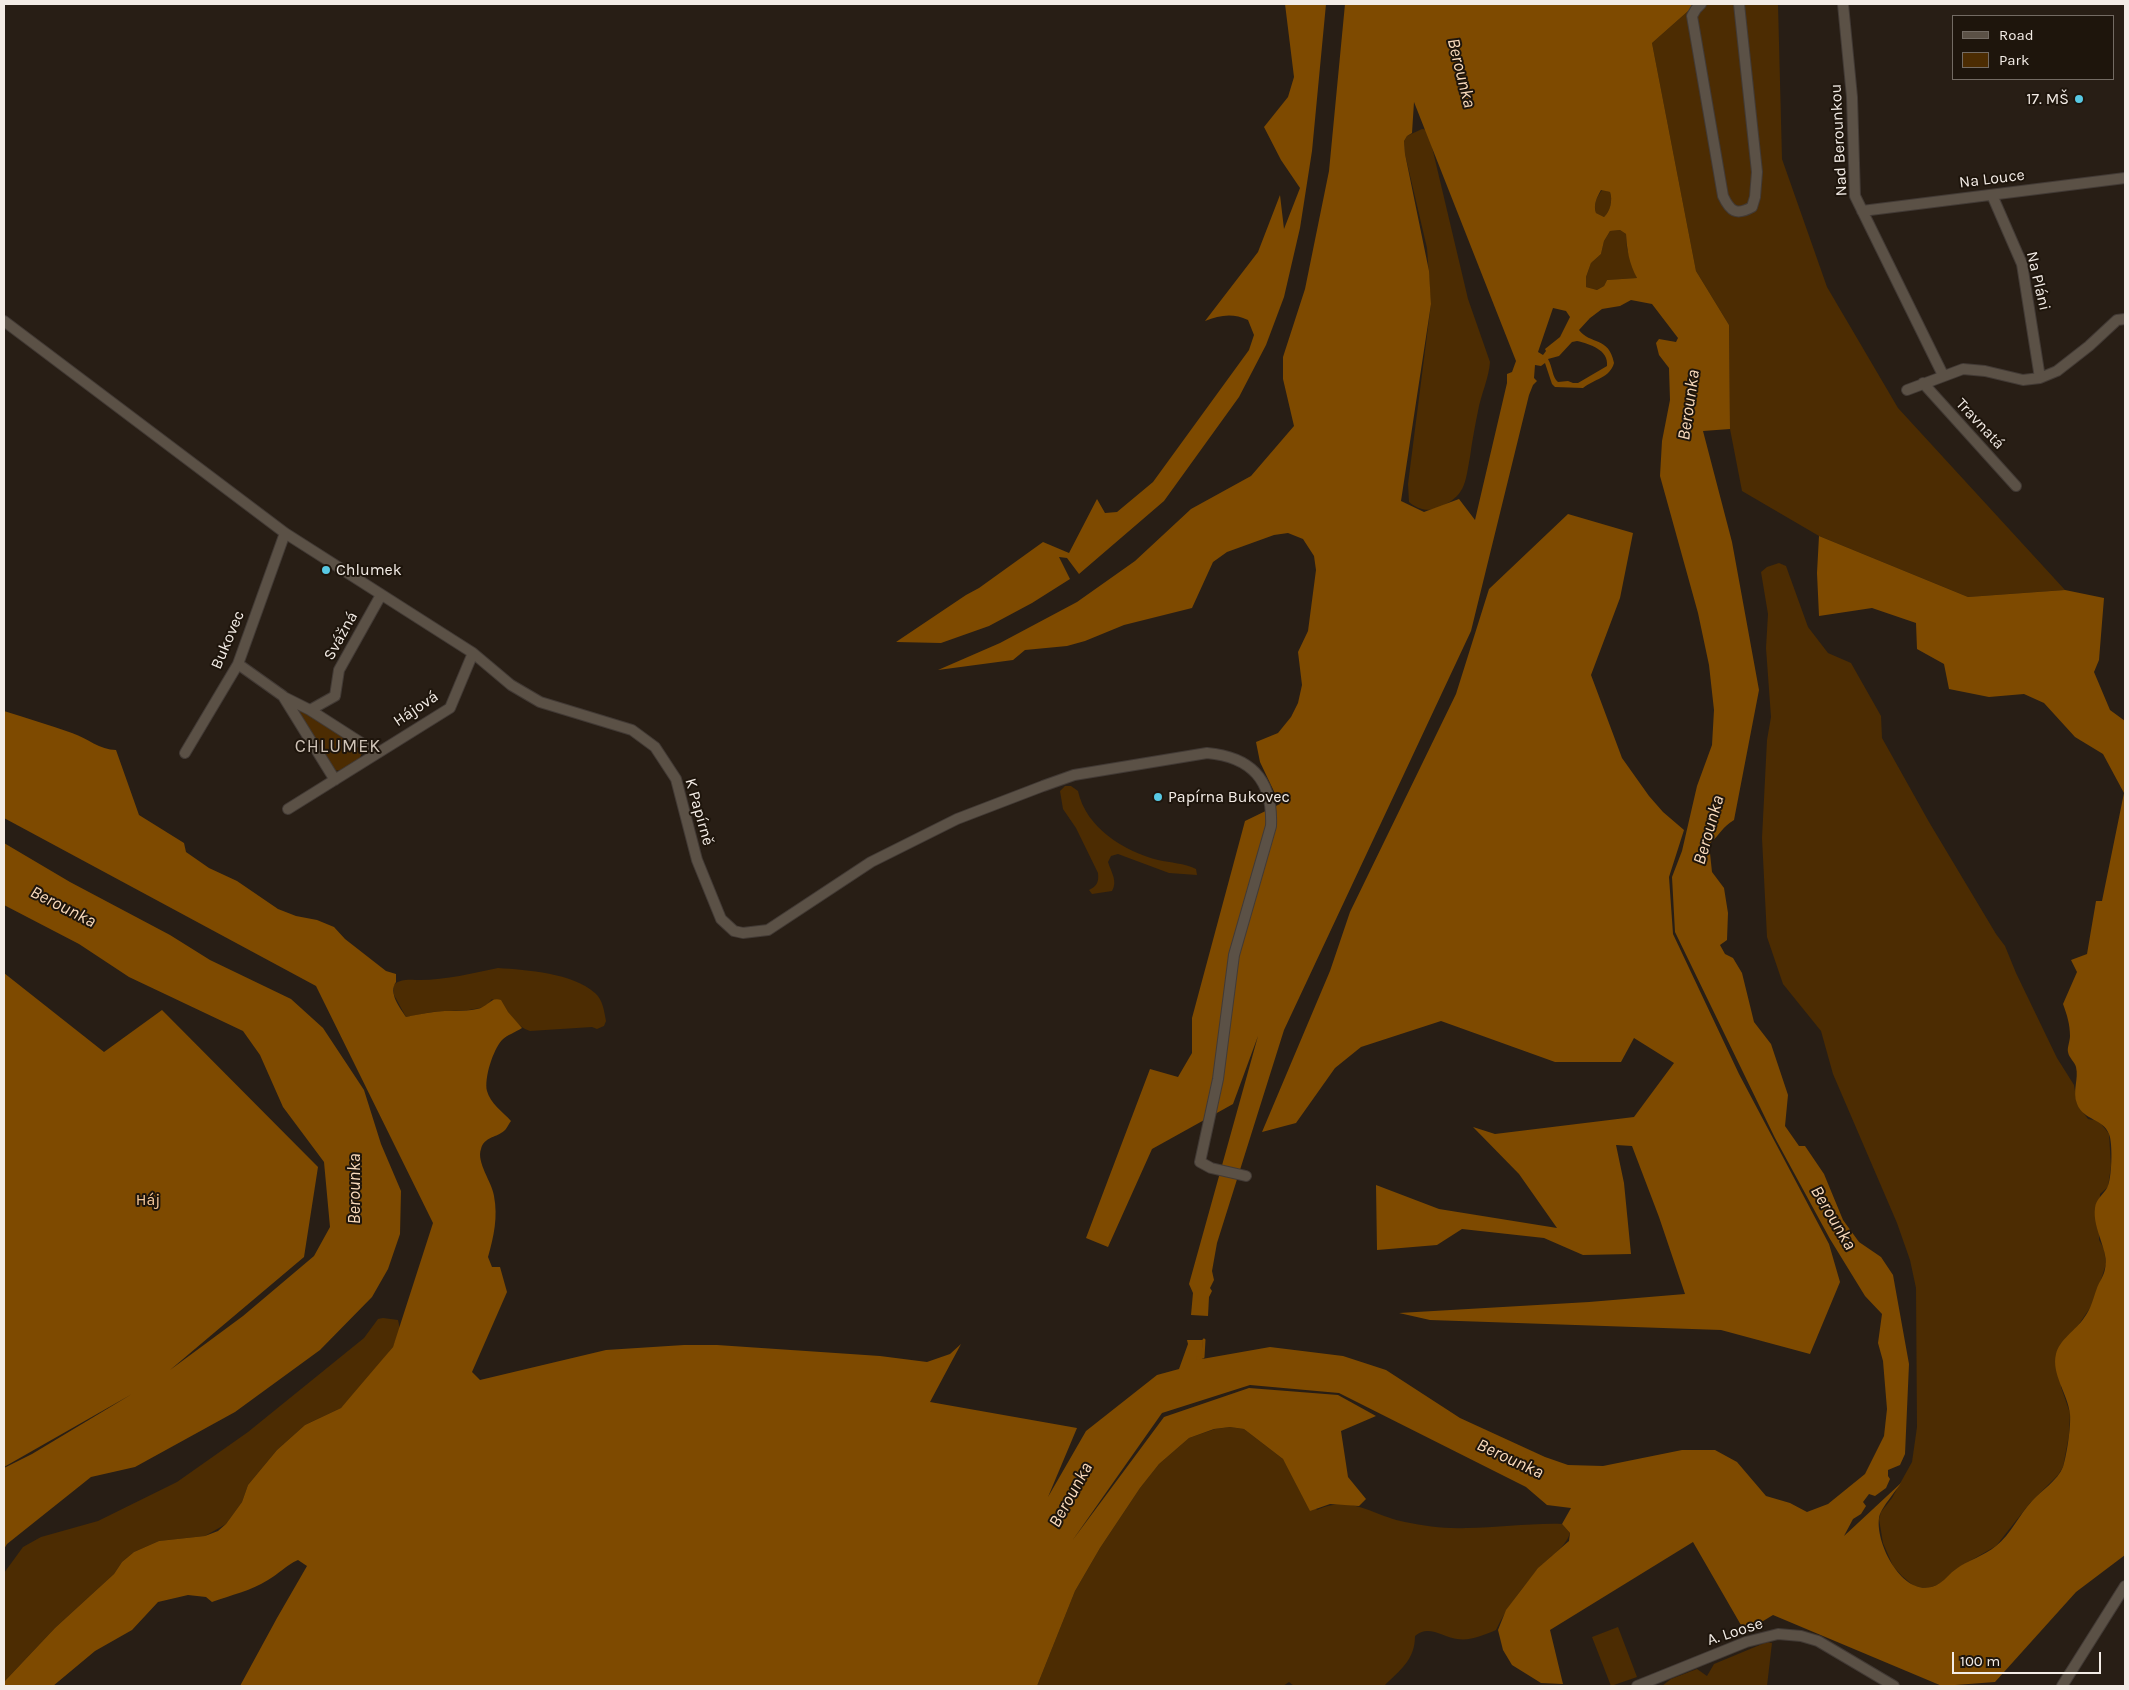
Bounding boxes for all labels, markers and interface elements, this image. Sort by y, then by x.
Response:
legend [1952,15,2114,80]
text: Road [1999,26,2034,44]
water label: Berounka [1442,36,1480,110]
text: Park [1999,51,2029,69]
street label: Nad Berounkou [1826,83,1852,197]
place label: 17. MŠ [2026,89,2069,109]
marker: 17. MŠ [2073,93,2085,105]
street label: Na Louce [1958,165,2026,193]
street label: Na Pláni [2022,250,2054,312]
water label: Berounka [1673,368,1705,442]
street label: Travnatá [1952,395,2008,453]
place label: Chlumek [336,560,402,580]
marker: Chlumek [320,564,332,576]
street label: Bukovec [207,608,249,672]
street label: Svážná [320,608,362,664]
street label: Hájová [390,687,442,731]
district label: CHLUMEK [294,736,382,758]
street label: K Papírně [680,776,718,848]
place label: Papírna Bukovec [1168,787,1290,807]
marker: Papírna Bukovec [1152,791,1164,803]
water label: Berounka [1689,793,1729,867]
water label: Berounka [26,881,100,933]
water label: Berounka [344,1153,366,1225]
water label: Berounka [1805,1182,1861,1254]
park label: Háj [136,1190,160,1210]
water label: Berounka [1473,1434,1547,1484]
water label: Berounka [1044,1459,1098,1531]
street label: A. Loose [1705,1614,1765,1650]
scale bar [1954,1642,2103,1674]
text: 100 m [1960,1652,2000,1670]

